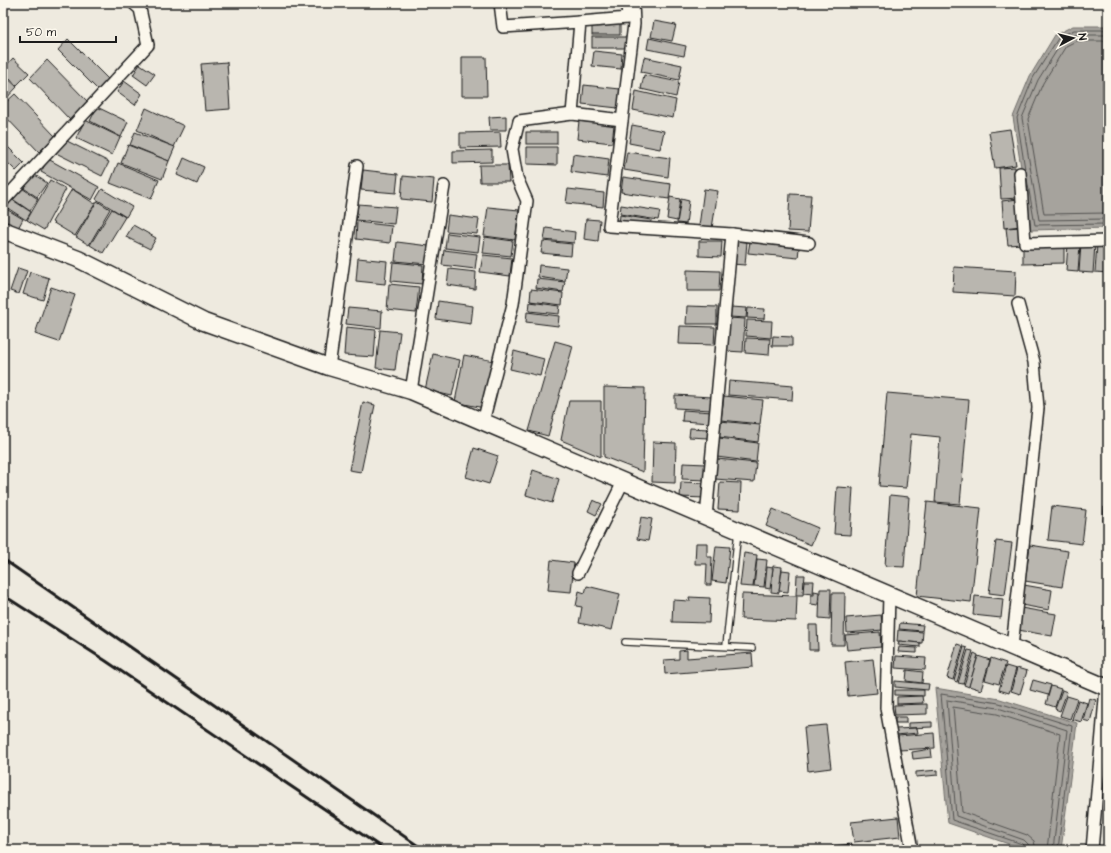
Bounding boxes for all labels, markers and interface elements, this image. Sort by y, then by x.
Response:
scale bar [20,18,116,44]
north arrow [1053,18,1093,58]
text: 50 m [26,24,57,41]
text: N [1075,33,1090,41]

